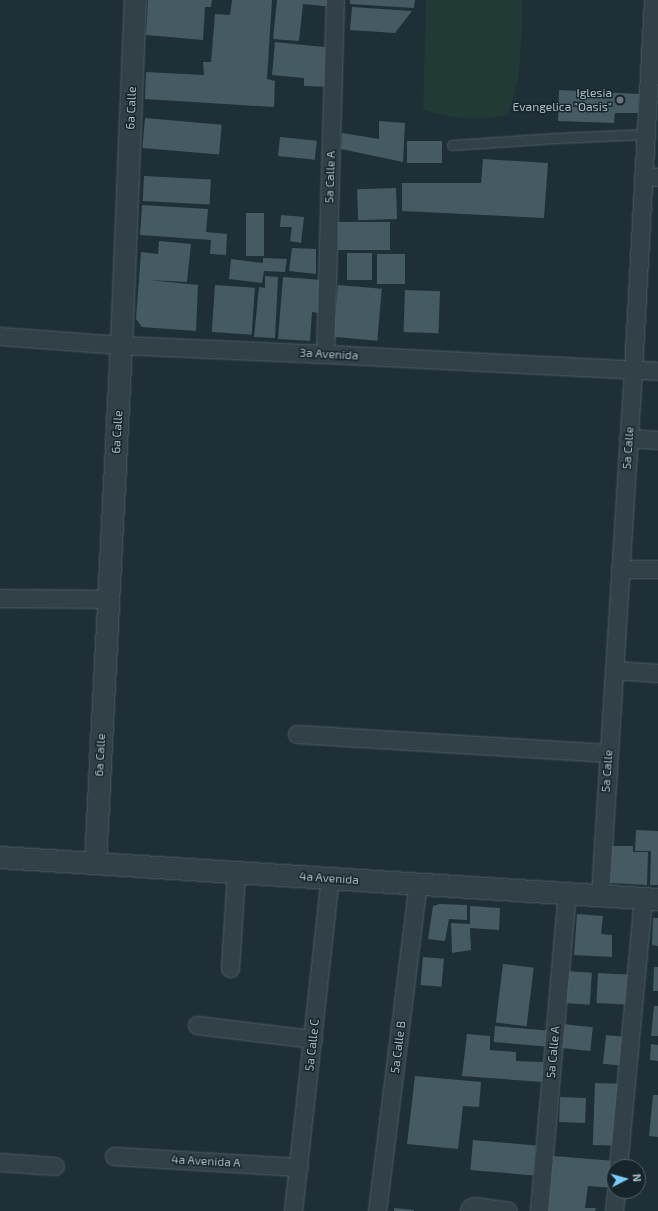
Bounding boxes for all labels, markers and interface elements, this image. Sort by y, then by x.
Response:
street label: 6a Calle [123,86,139,130]
place label: Iglesia Evangelica "Oasis" [512,86,612,114]
marker: Iglesia Evangelica "Oasis" [615,95,625,105]
street label: 5a Calle A [322,150,338,204]
street label: 3a Avenida [299,345,359,363]
street label: 6a Calle [109,410,125,454]
street label: 5a Calle [619,426,637,470]
street label: 6a Calle [92,733,108,777]
street label: 5a Calle [598,749,616,793]
street label: 4a Avenida [299,869,359,887]
street label: 5a Calle C [302,1018,322,1072]
street label: 5a Calle B [388,1020,408,1074]
street label: 5a Calle A [544,1025,562,1079]
street label: 4a Avenida A [171,1152,241,1170]
north arrow [606,1159,646,1199]
text: N [631,1173,644,1182]

